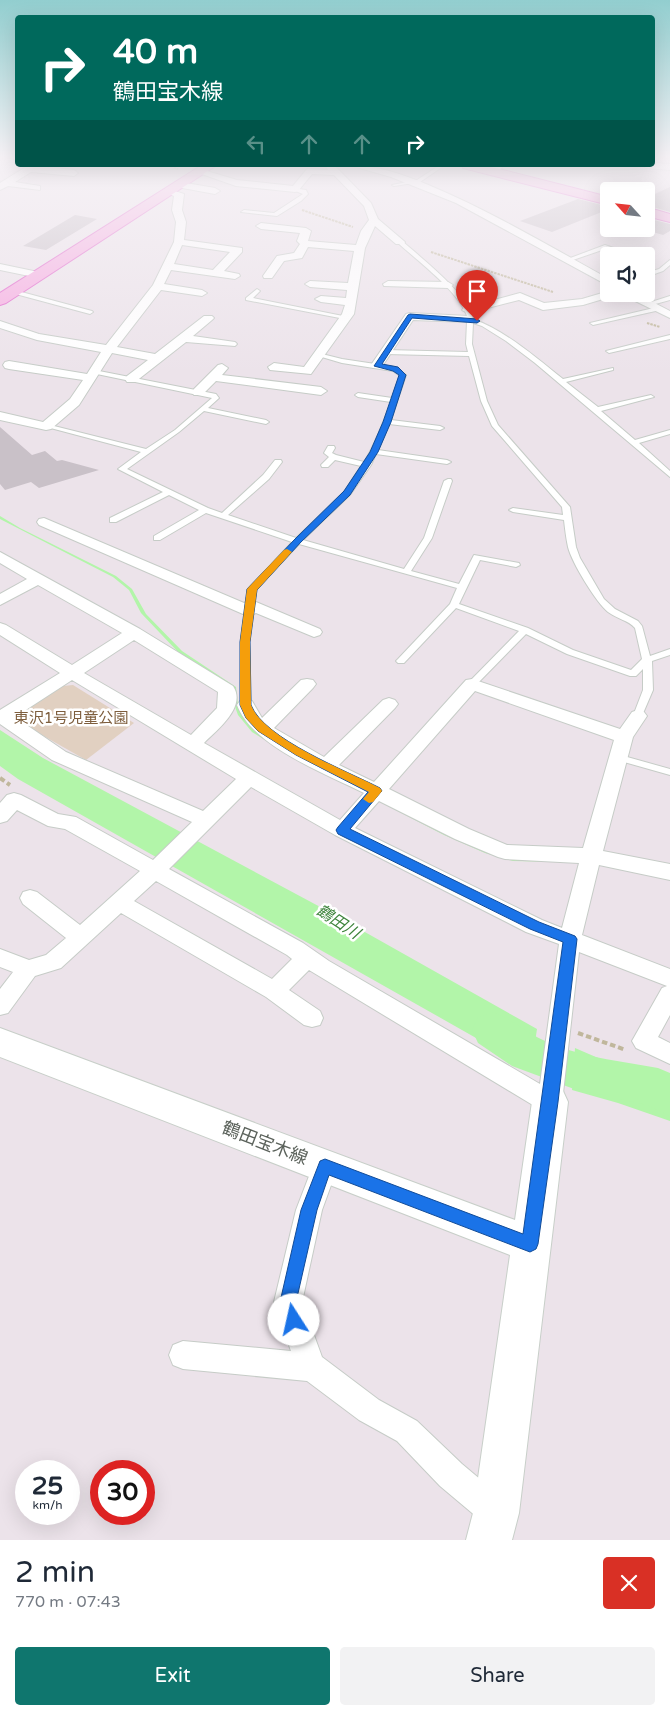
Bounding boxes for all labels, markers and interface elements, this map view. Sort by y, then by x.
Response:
text: 40 m [113,31,198,73]
icon: right [30,35,95,100]
text: 鶴田宝木線 [113,79,223,105]
icon: left [242,130,270,158]
icon: ahead [295,130,323,158]
icon: ahead [348,130,376,158]
icon: right [401,130,429,158]
north arrow [600,182,655,238]
map controls [600,182,655,302]
button: sound [600,247,655,302]
pin [456,270,498,321]
icon: arrive [463,277,491,305]
park label: 東沢1号児童公園 [14,709,128,727]
water label: 鶴田川 [312,901,365,945]
street label: 鶴田宝木線 [219,1117,311,1169]
position arrow [267,1293,319,1345]
speed limit sign: 30 [90,1460,155,1525]
text: 25 [32,1471,63,1501]
text: km/h [32,1498,63,1512]
text: 2 min [15,1554,95,1591]
button: close [603,1557,655,1609]
text: 770 m · 07:43 [15,1592,121,1612]
button: Exit [15,1647,330,1705]
button: Share [340,1647,655,1705]

